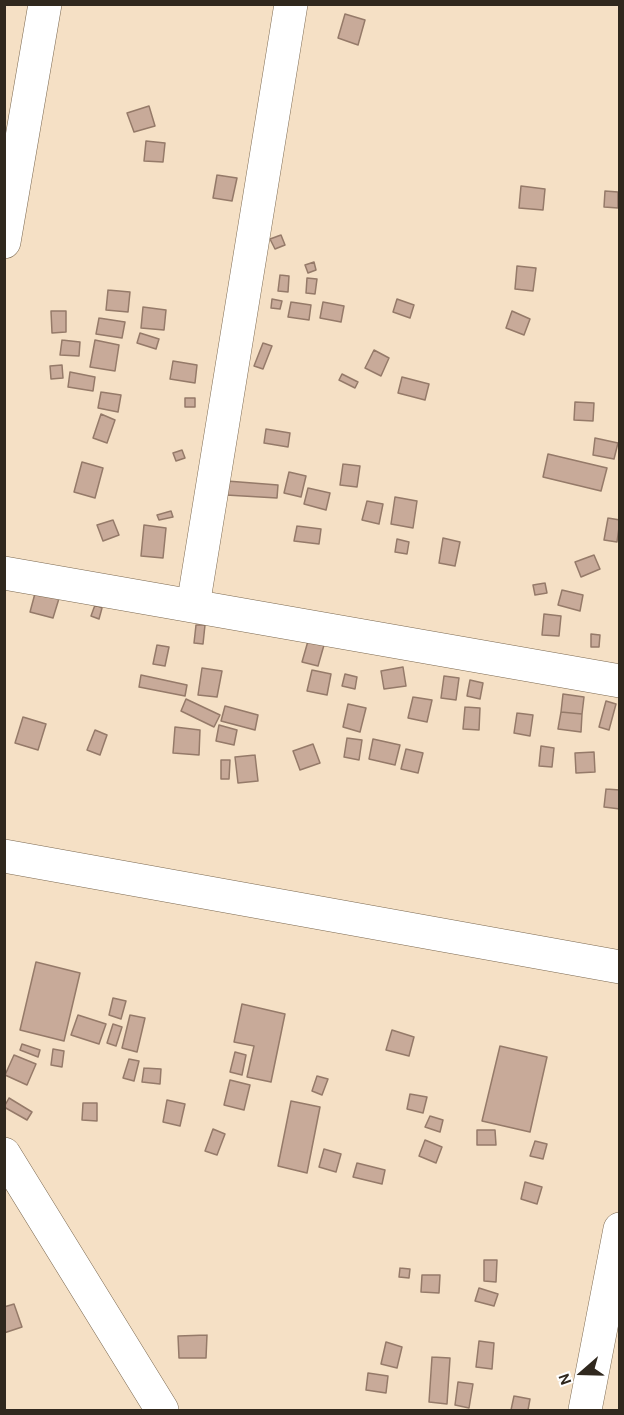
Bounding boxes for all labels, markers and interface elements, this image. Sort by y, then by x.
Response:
north arrow [552,1343,612,1403]
text: N [554,1371,576,1388]

